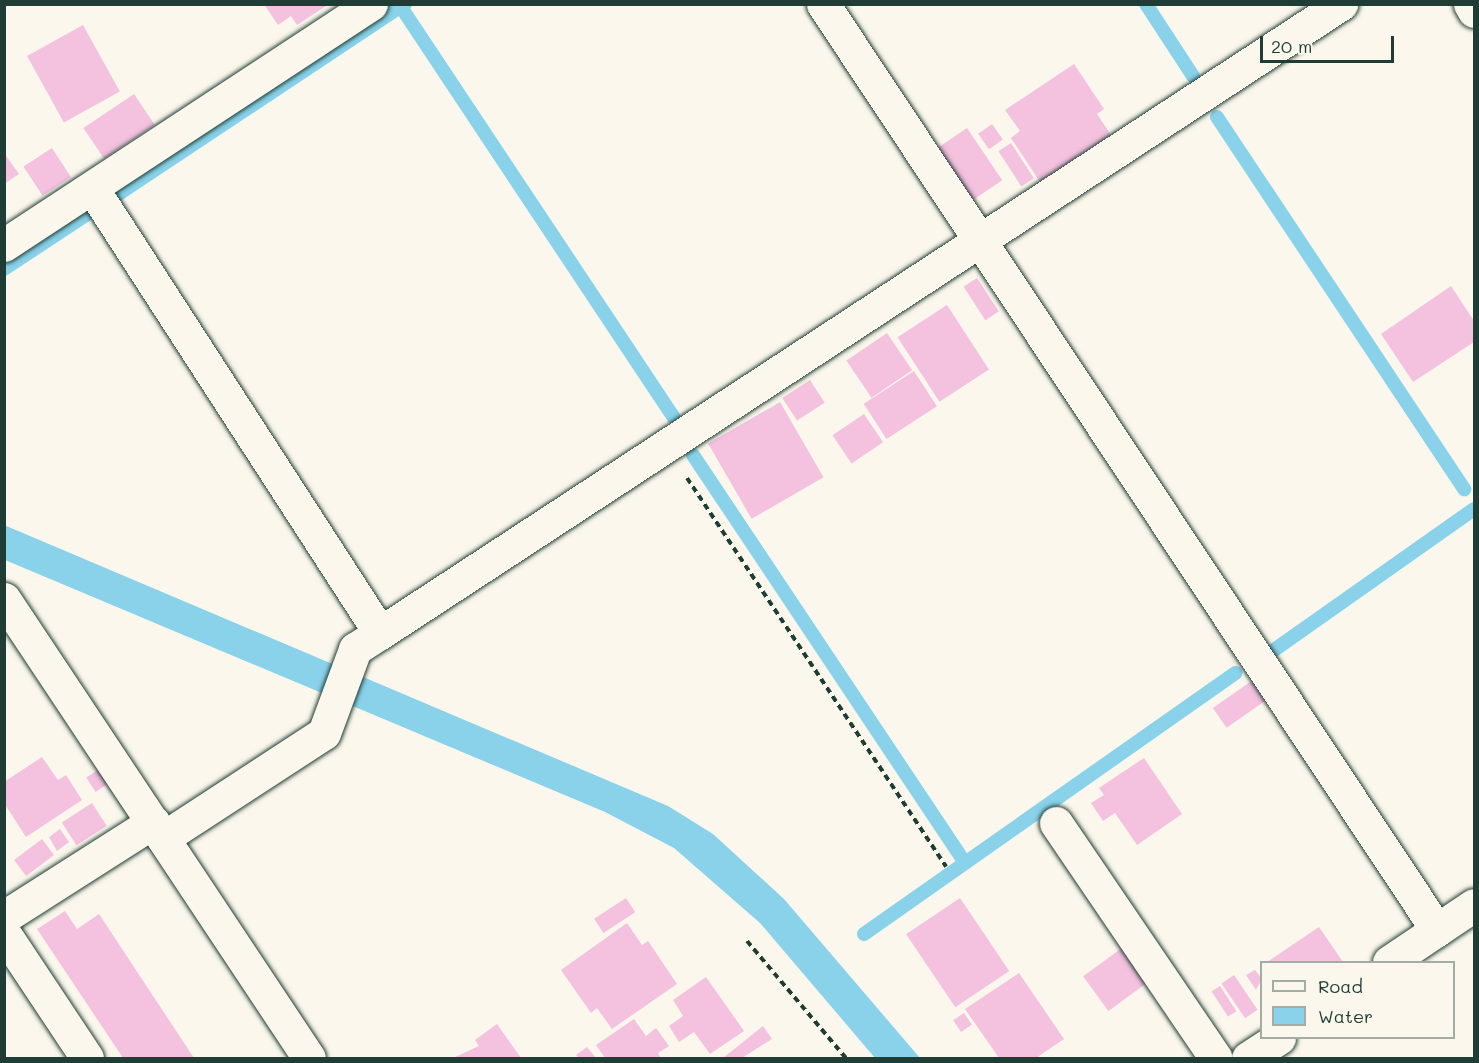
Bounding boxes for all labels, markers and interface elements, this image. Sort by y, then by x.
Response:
scale bar [1263,24,1396,62]
text: 20 m [1271,34,1312,58]
legend [1260,961,1455,1039]
text: Road [1318,974,1363,998]
text: Water [1318,1004,1373,1028]

